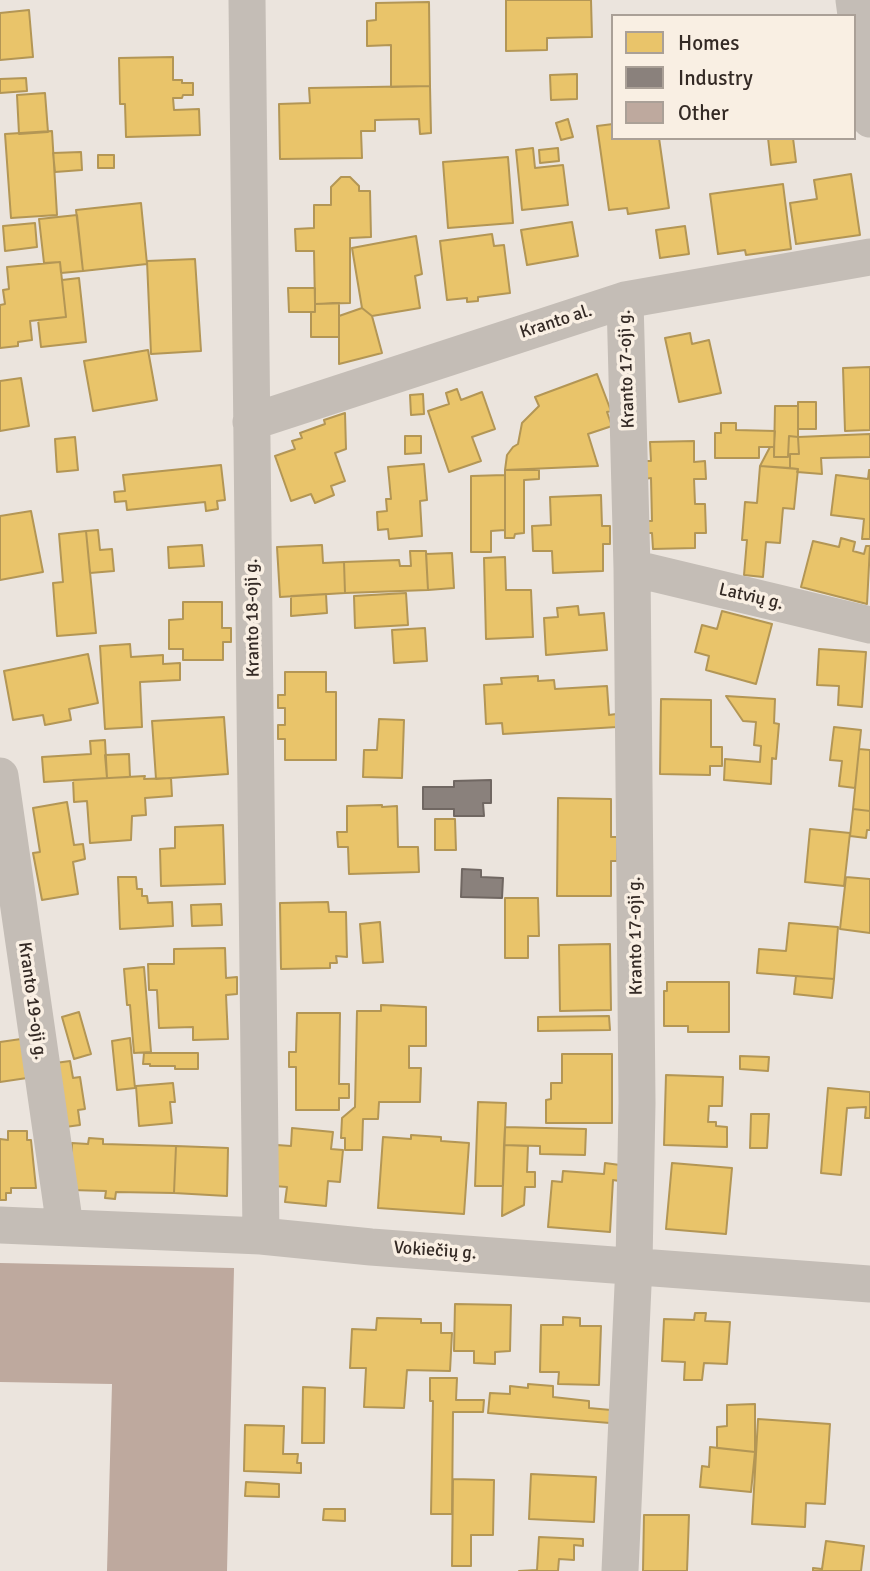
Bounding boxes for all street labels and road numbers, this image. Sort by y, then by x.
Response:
street label: Kranto al. [517,300,595,344]
street label: Kranto 17-oji g. [614,309,640,429]
street label: Kranto 18-oji g. [241,558,265,678]
street label: Latvių g. [717,579,785,615]
street label: Kranto 17-oji g. [624,876,648,996]
street label: Kranto 19-oji g. [13,941,51,1061]
street label: Vokiečių g. [393,1237,477,1265]

